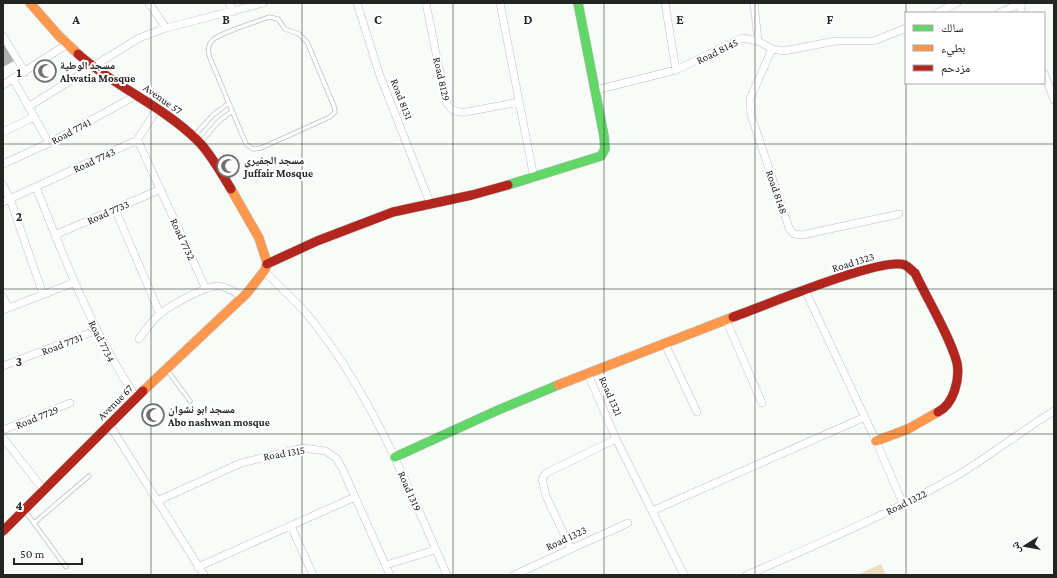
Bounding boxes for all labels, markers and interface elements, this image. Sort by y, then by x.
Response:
text: A [71,12,80,27]
text: B [222,12,230,27]
text: C [374,12,382,27]
text: D [524,12,533,27]
text: E [676,12,684,27]
text: F [827,12,834,27]
legend [905,12,1045,84]
text: سالك [941,21,963,35]
street label: Road 8145 [694,36,740,66]
text: بطيء [941,41,965,58]
street label: Road 8129 [431,56,453,102]
mosque icon: مسجد الوطية Alwatia Mosque [32,58,58,84]
place label: مسجد الوطية Alwatia Mosque [59,59,135,84]
text: مزدحم [941,61,970,76]
text: 1 [17,65,22,80]
street label: Road 8131 [389,77,415,121]
street label: Avenue 57 [141,81,185,117]
street label: Road 7741 [49,115,93,146]
street label: Road 7743 [71,145,117,175]
mosque icon: مسجد الجفيري Juffair Mosque [215,153,241,179]
place label: مسجد الجفيري Juffair Mosque [243,154,313,179]
street label: Road 8148 [764,169,790,216]
street label: Road 7733 [85,197,131,227]
text: 2 [16,209,23,224]
street label: Road 7732 [168,216,198,262]
street label: Road 1323 [830,250,876,274]
street label: Road 7734 [86,318,118,364]
street label: Road 7731 [40,331,85,357]
text: 3 [16,354,22,369]
street label: Road 1321 [597,374,625,418]
street label: Avenue 67 [95,382,135,422]
mosque icon: مسجد ابو نشوان Abo nashwan mosque [140,402,166,428]
street label: Road 7729 [14,403,60,431]
place label: مسجد ابو نشوان Abo nashwan mosque [167,403,270,428]
street label: Road 1315 [262,443,306,463]
street label: Road 1319 [396,469,424,513]
street label: Road 1322 [884,487,928,517]
text: 4 [15,498,23,513]
street label: Road 1323 [544,523,588,553]
north arrow [1005,526,1045,566]
scale bar [14,540,82,566]
text: ش [1008,540,1024,555]
text: 50 m [20,547,45,561]

